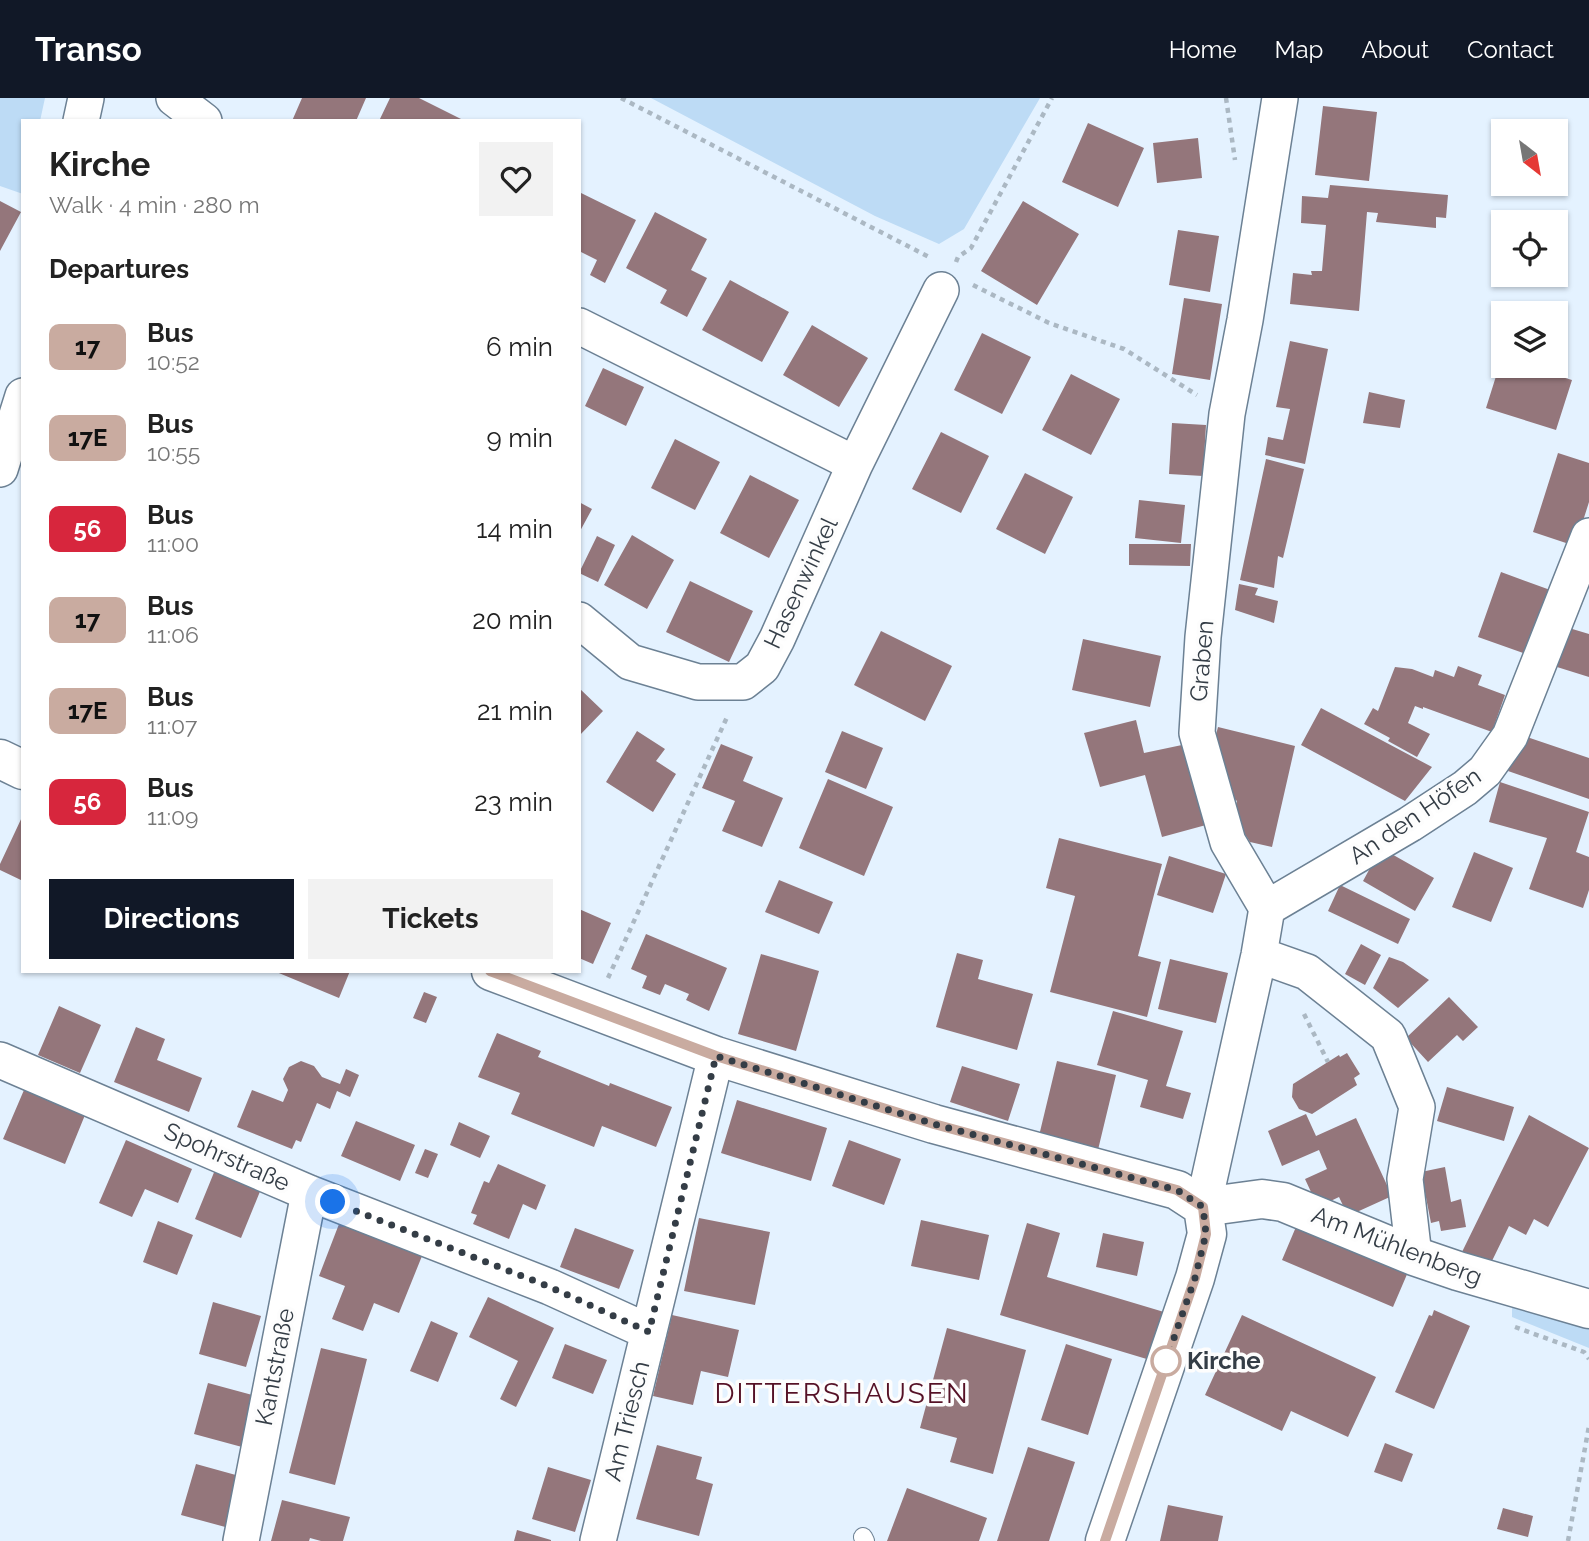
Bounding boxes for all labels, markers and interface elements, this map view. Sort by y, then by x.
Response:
text: Transo [35,30,142,69]
text: Home [1169,35,1237,64]
text: Map [1275,35,1323,64]
text: About [1361,35,1429,64]
text: Contact [1467,35,1554,64]
north arrow [1491,119,1568,196]
map controls [1491,119,1568,378]
button: heart [479,142,553,216]
text: Kirche [49,145,150,184]
text: Walk · 4 min · 280 m [49,191,260,218]
button: locate [1491,210,1568,287]
text: Departures [49,254,189,284]
button: layers [1491,301,1568,378]
text: Bus [147,318,194,348]
text: 17 [75,332,100,361]
text: 6 min [486,332,553,362]
text: 10:52 [147,348,200,375]
text: Bus [147,409,194,439]
text: 17E [68,423,107,452]
text: 9 min [486,423,553,453]
text: 10:55 [147,439,200,466]
text: Bus [147,500,194,530]
street label: Hasenwinkel [758,512,844,653]
text: 56 [74,514,101,543]
text: 14 min [476,514,553,544]
text: 11:00 [147,530,199,557]
text: Bus [147,591,194,621]
text: 17 [75,605,100,634]
text: 20 min [472,605,553,635]
street label: Graben [1184,619,1219,703]
text: 11:06 [147,621,199,648]
text: Bus [147,682,194,712]
text: 17E [68,696,107,725]
text: 21 min [477,696,553,726]
text: 11:07 [147,712,197,739]
street label: An den Höfen [1343,761,1486,870]
text: Bus [147,773,194,803]
text: 56 [74,787,101,816]
text: 23 min [474,787,553,817]
text: 11:09 [147,803,199,830]
button: Directions [49,879,294,959]
button: Tickets [308,879,553,959]
street label: Spohrstraße [160,1116,295,1197]
your location [315,1184,350,1219]
street label: Am Mühlenberg [1308,1200,1486,1291]
street label: Kantstraße [249,1306,300,1428]
marker: Kirche [1151,1346,1181,1376]
place label: Kirche [1187,1346,1261,1375]
street label: Am Triesch [598,1358,655,1484]
district label: DITTERSHAUSEN [714,1377,970,1410]

